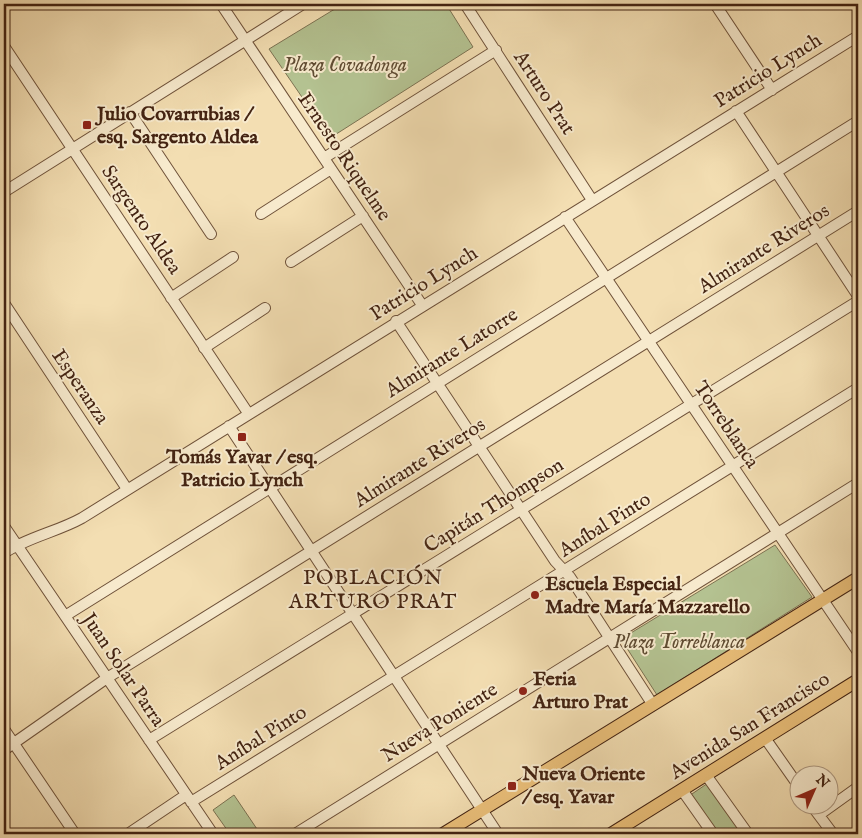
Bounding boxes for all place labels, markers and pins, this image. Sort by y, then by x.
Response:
place label: Julio Covarrubias / esq. Sargento Aldea [94,102,258,150]
marker: Julio Covarrubias / esq. Sargento Aldea [81,119,93,131]
marker: Tomás Yavar / esq. Patricio Lynch [236,431,248,443]
place label: Tomás Yavar / esq. Patricio Lynch [165,445,318,493]
place label: Escuela Especial Madre María Mazzarello [545,572,750,620]
marker: Escuela Especial Madre María Mazzarello [529,589,541,601]
place label: Feria Arturo Prat [532,667,628,715]
marker: Feria Arturo Prat [517,685,529,697]
place label: Nueva Oriente / esq. Yavar [521,762,646,810]
marker: Nueva Oriente / esq. Yavar [506,780,518,792]

